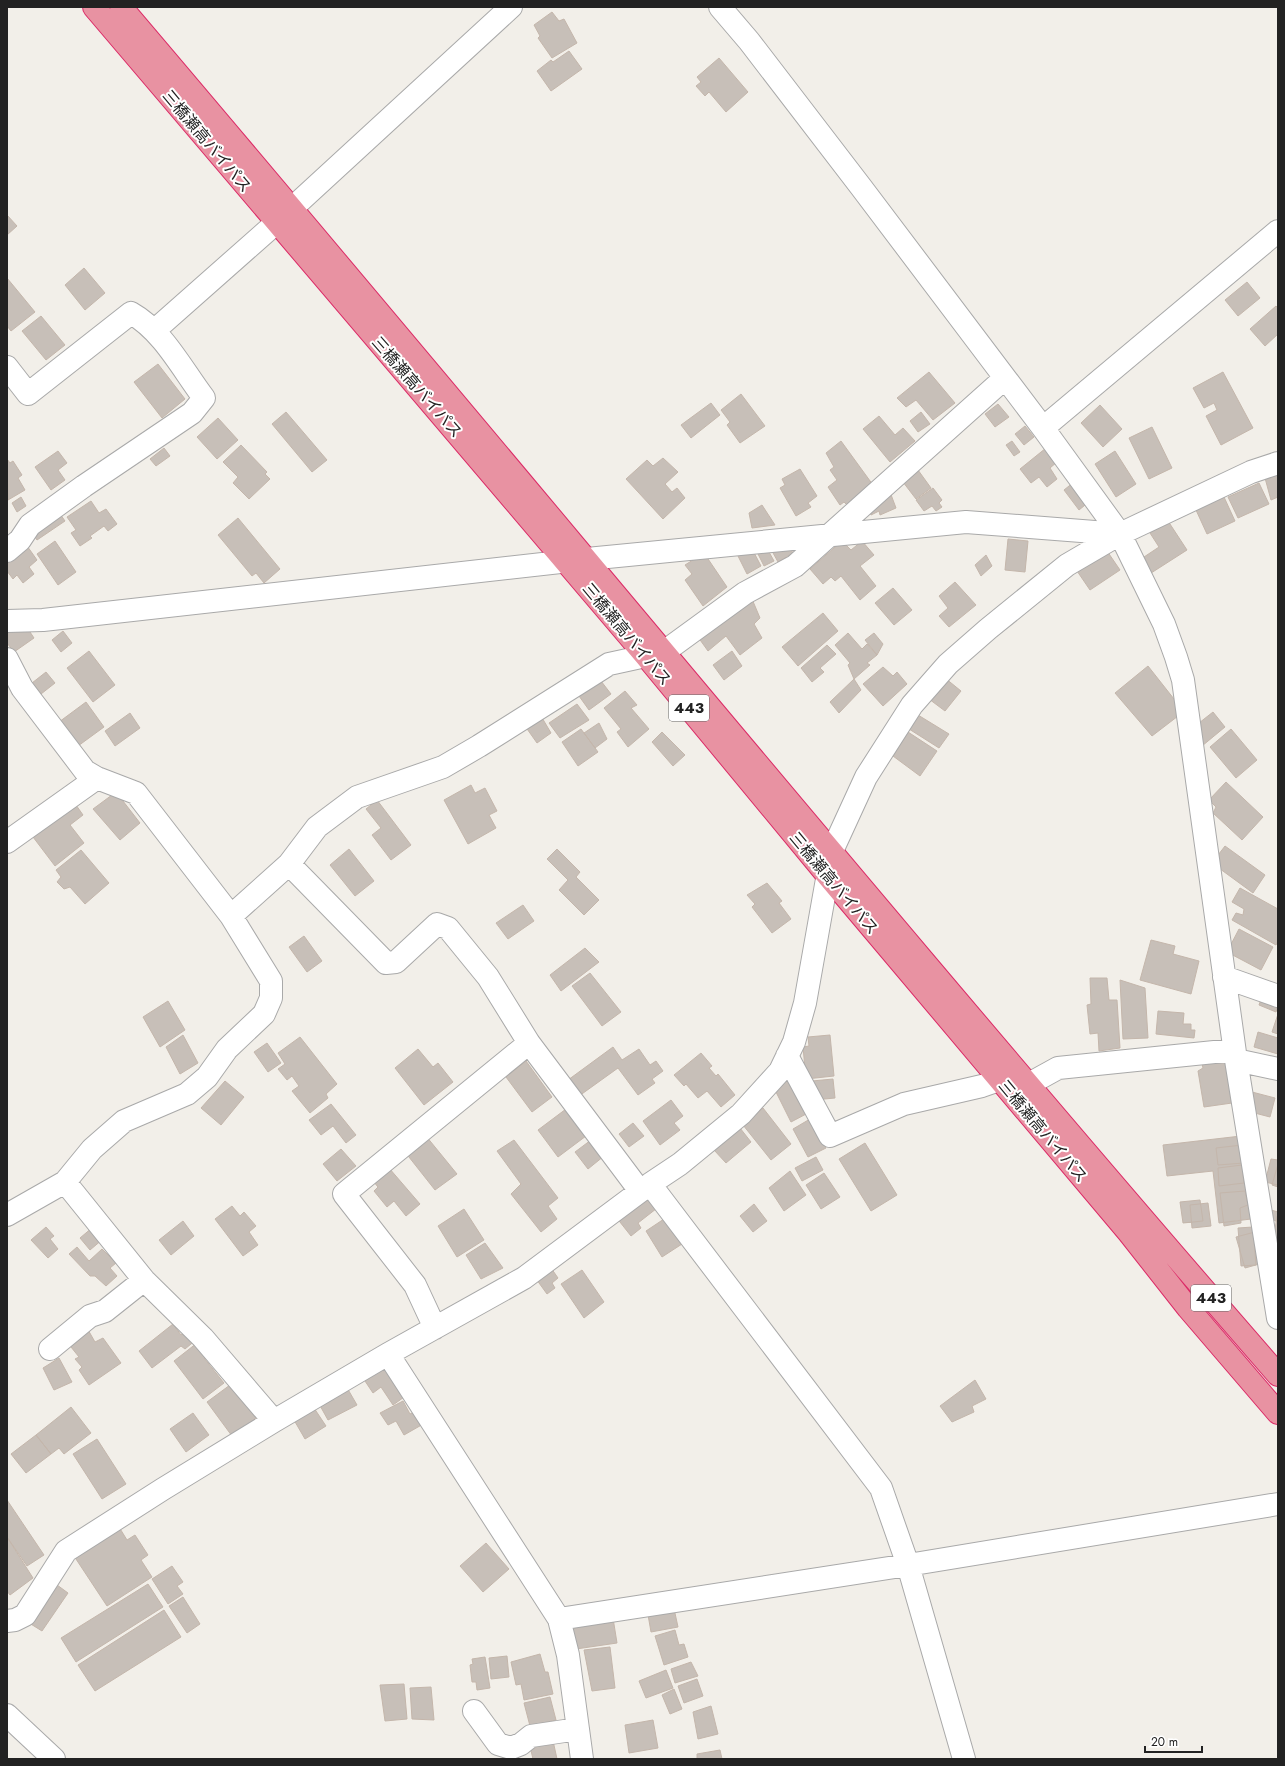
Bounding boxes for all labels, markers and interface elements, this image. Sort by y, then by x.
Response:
street label: 三橋瀬高バイパス [157,85,257,197]
street label: 三橋瀬高バイパス [366,331,468,443]
street label: 三橋瀬高バイパス [577,578,677,690]
road number: 443 [669,695,709,721]
street label: 三橋瀬高バイパス [784,827,884,939]
street label: 三橋瀬高バイパス [993,1075,1093,1187]
road number: 443 [1191,1285,1231,1311]
scale bar [1145,1728,1202,1754]
text: 20 m [1151,1733,1178,1751]

